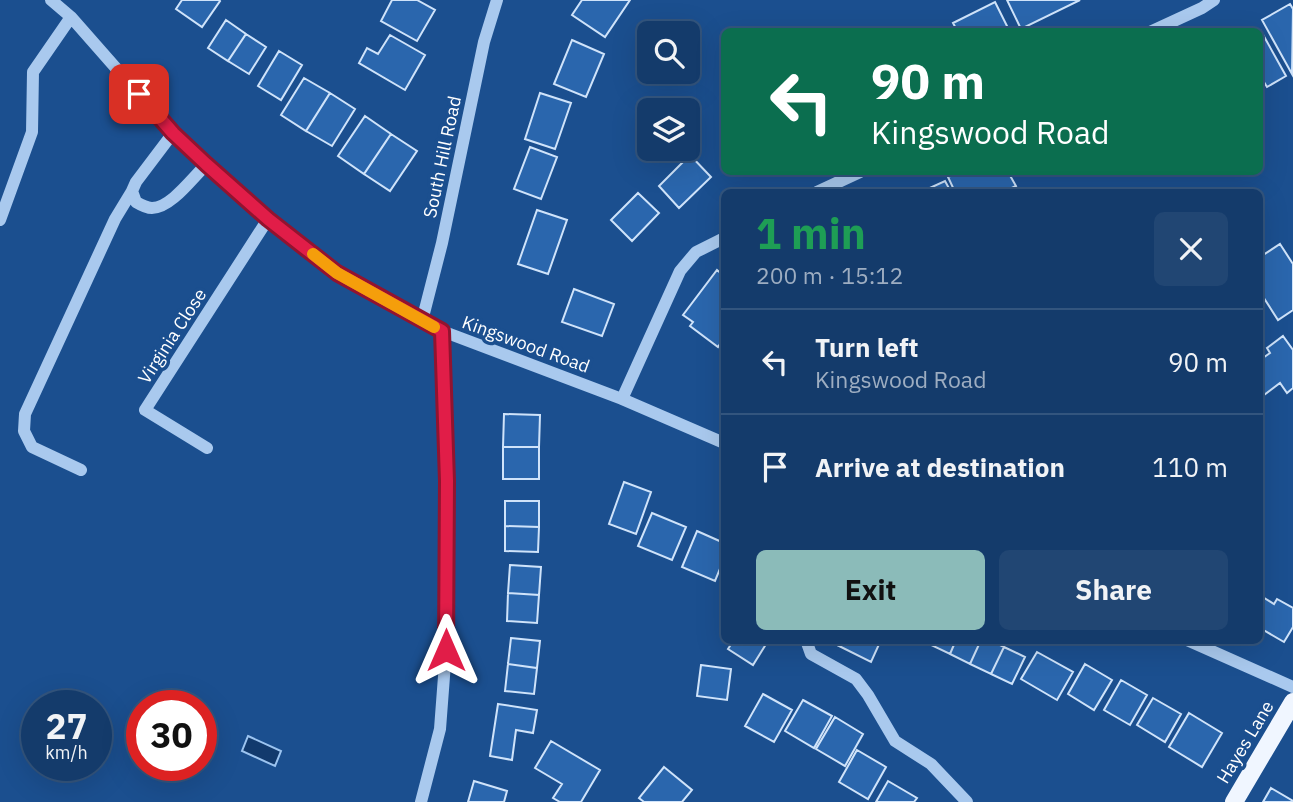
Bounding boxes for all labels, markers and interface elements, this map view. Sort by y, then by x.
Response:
map controls [637,21,700,161]
button: search [637,21,700,84]
text: 90 m [871,49,985,112]
icon: left [756,56,847,147]
pin [109,64,169,124]
icon: arrive [120,75,158,113]
street label: South Hill Road [418,94,466,220]
button: layers [637,98,700,161]
text: Kingswood Road [871,111,1110,153]
text: 1 min [756,206,866,261]
button: close [1154,212,1228,286]
text: 200 m · 15:12 [756,260,903,290]
street label: Virginia Close [133,284,211,388]
street label: Kingswood Road [459,310,593,378]
text: Turn left [815,330,918,364]
icon: left [756,343,794,381]
text: 90 m [1168,345,1228,379]
text: Kingswood Road [815,364,987,394]
icon: arrive [756,448,794,486]
text: Arrive at destination [815,450,1065,484]
text: 110 m [1152,450,1228,484]
button: Exit [756,550,985,630]
button: Share [999,550,1228,630]
position arrow [409,613,483,687]
speed limit sign: 30 [126,690,217,781]
street label: Hayes Lane [1211,696,1279,788]
text: 27 [45,703,88,749]
text: km/h [45,741,88,764]

